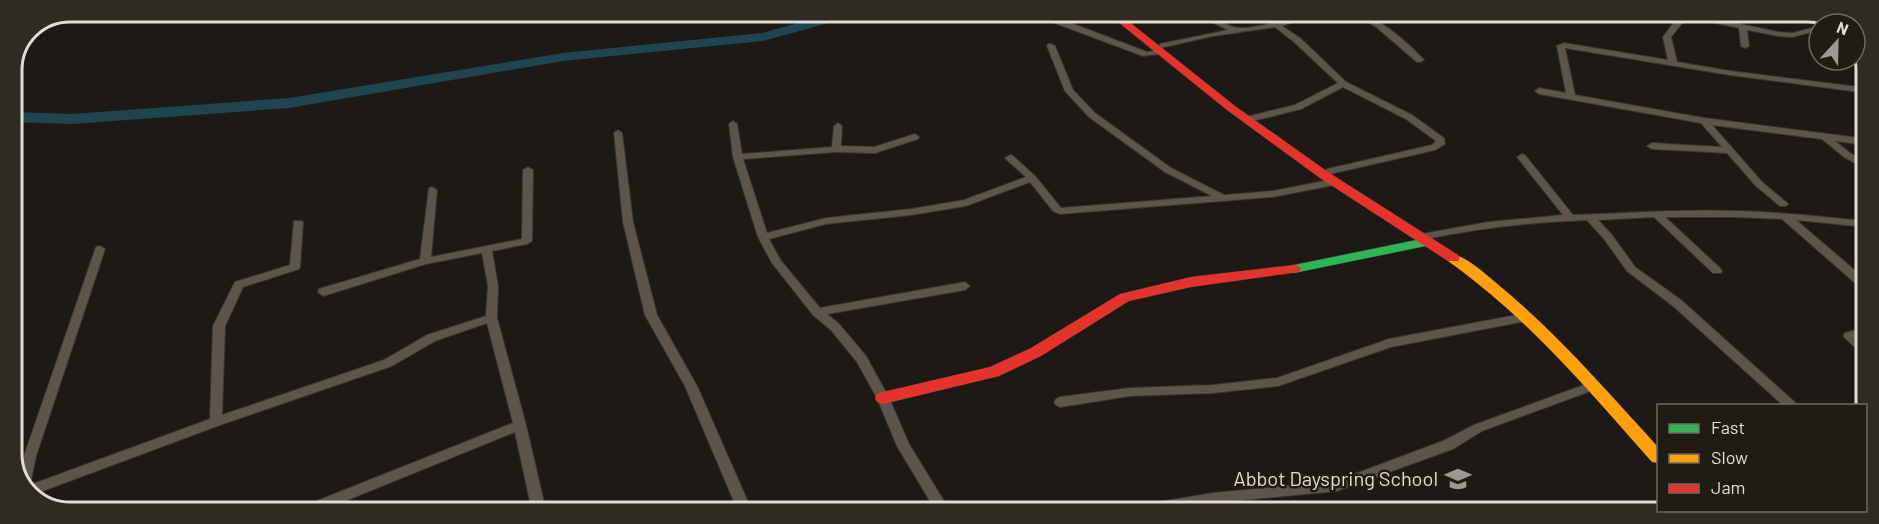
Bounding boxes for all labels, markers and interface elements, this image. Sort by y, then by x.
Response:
north arrow [1807,12,1867,72]
text: N [1834,17,1851,38]
legend [1657,404,1867,512]
text: Fast [1711,416,1745,438]
text: Slow [1711,446,1748,468]
school or university icon: Abbot Dayspring School [1443,464,1473,494]
place label: Abbot Dayspring School [1234,466,1438,490]
text: Jam [1711,476,1745,498]

